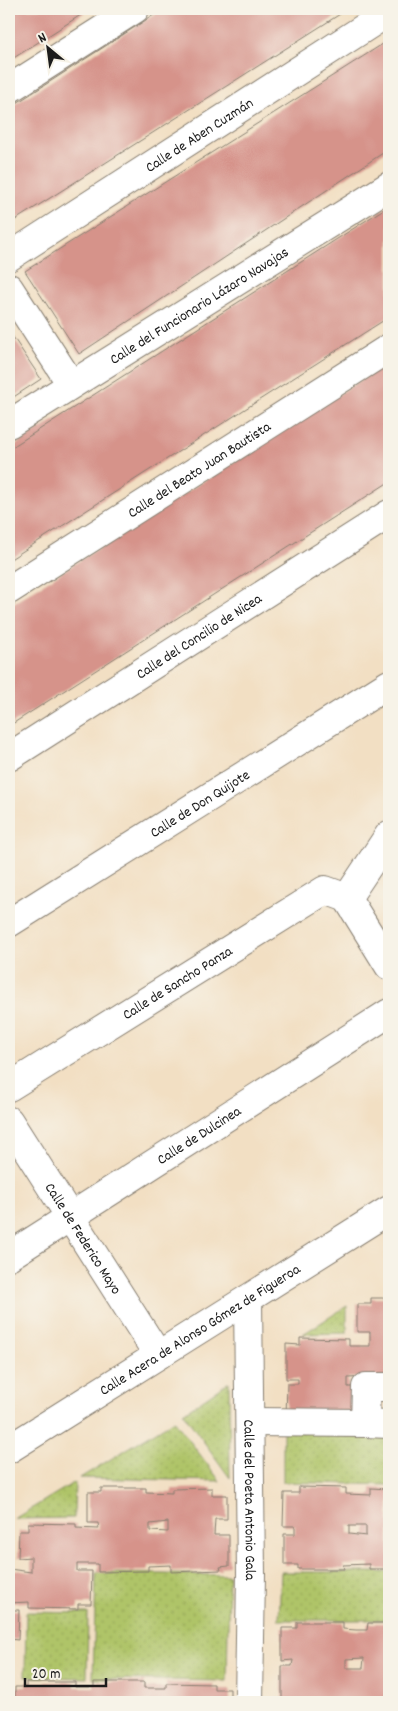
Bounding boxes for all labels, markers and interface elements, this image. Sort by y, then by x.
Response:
north arrow [22,22,72,72]
text: N [35,28,51,49]
street label: Calle de Aben Cuzmán [142,93,258,179]
street label: Calle del Funcionario Lázaro Navajas [106,242,294,371]
street label: Calle del Beato Juan Bautista [124,416,277,525]
street label: Calle del Concilio de Nicea [132,588,268,686]
street label: Calle de Don Quijote [146,765,255,845]
street label: Calle de Sancho Panza [119,941,238,1027]
street label: Calle de Dulcinea [153,1101,247,1172]
street label: Calle de Federico Mayo [38,1179,126,1300]
street label: Calle Acera de Alonso Gómez de Figueroa [96,1259,306,1402]
street label: Calle del Poeta Antonio Gala [236,1419,260,1582]
scale bar [25,1656,106,1688]
text: 20 m [32,1664,60,1686]

